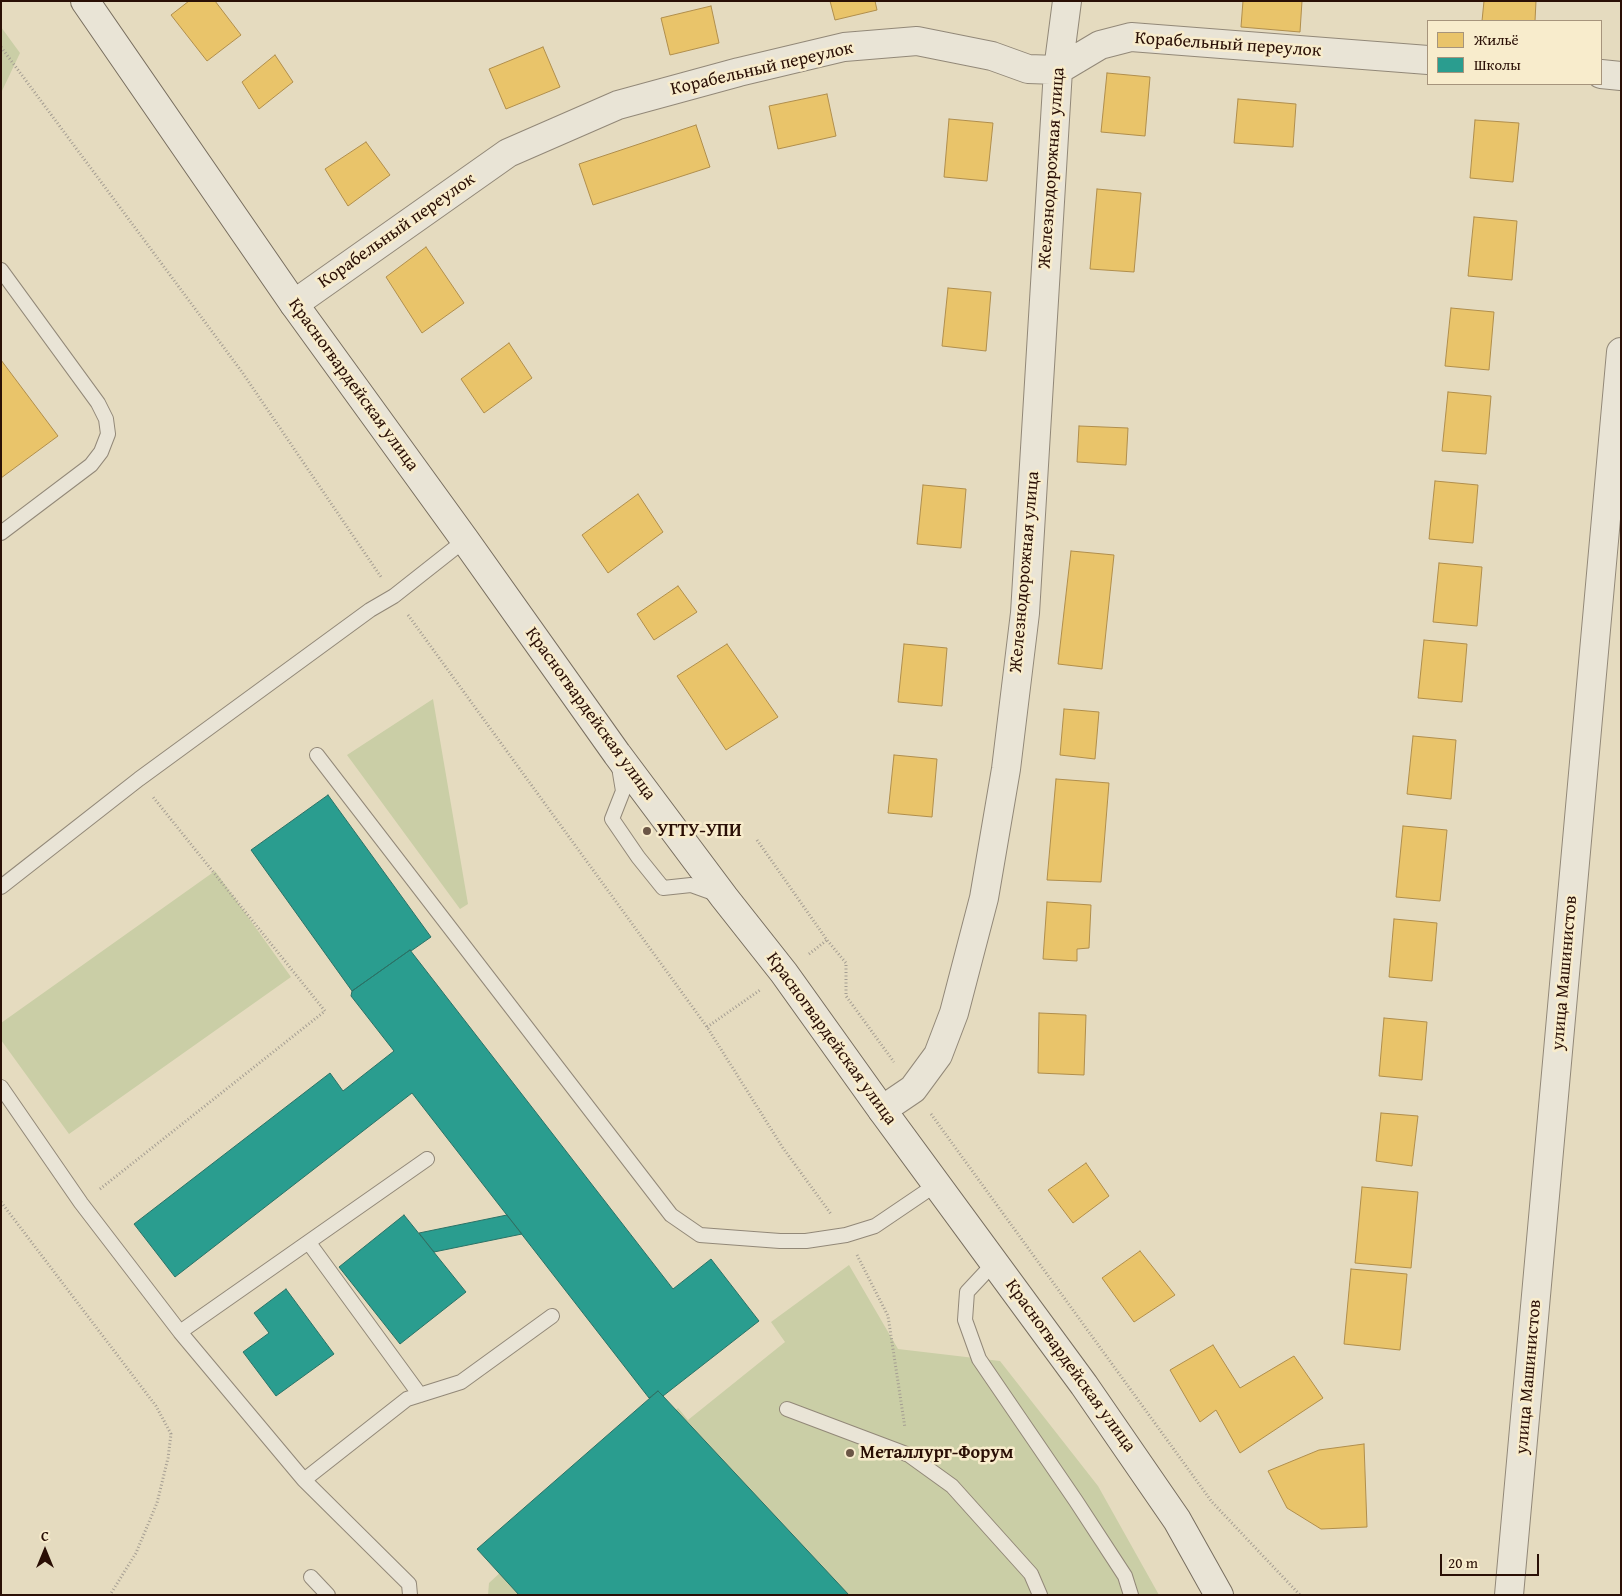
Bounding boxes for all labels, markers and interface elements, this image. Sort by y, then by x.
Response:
legend [1427,20,1602,85]
street label: Корабельный переулок [1134,28,1322,62]
text: Жильё [1474,29,1519,50]
street label: Корабельный переулок [669,37,855,101]
text: Школы [1474,54,1521,75]
street label: Железнодорожная улица [1034,67,1070,269]
street label: Корабельный переулок [314,169,480,293]
street label: Красногвардейская улица [283,294,423,476]
street label: Железнодорожная улица [1005,470,1045,674]
street label: Красногвардейская улица [520,623,660,805]
place label: УГТУ-УПИ [657,820,742,842]
marker: УГТУ-УПИ [641,825,653,837]
street label: улица Машинистов [1547,895,1583,1051]
street label: Красногвардейская улица [761,948,901,1130]
street label: Красногвардейская улица [1000,1275,1140,1457]
street label: улица Машинистов [1511,1299,1547,1455]
place label: Металлург-Форум [860,1442,1013,1464]
marker: Металлург-Форум [844,1447,856,1459]
north arrow [20,1526,70,1576]
text: С [41,1526,49,1546]
scale bar [1442,1544,1541,1576]
text: 20 m [1448,1552,1478,1573]

